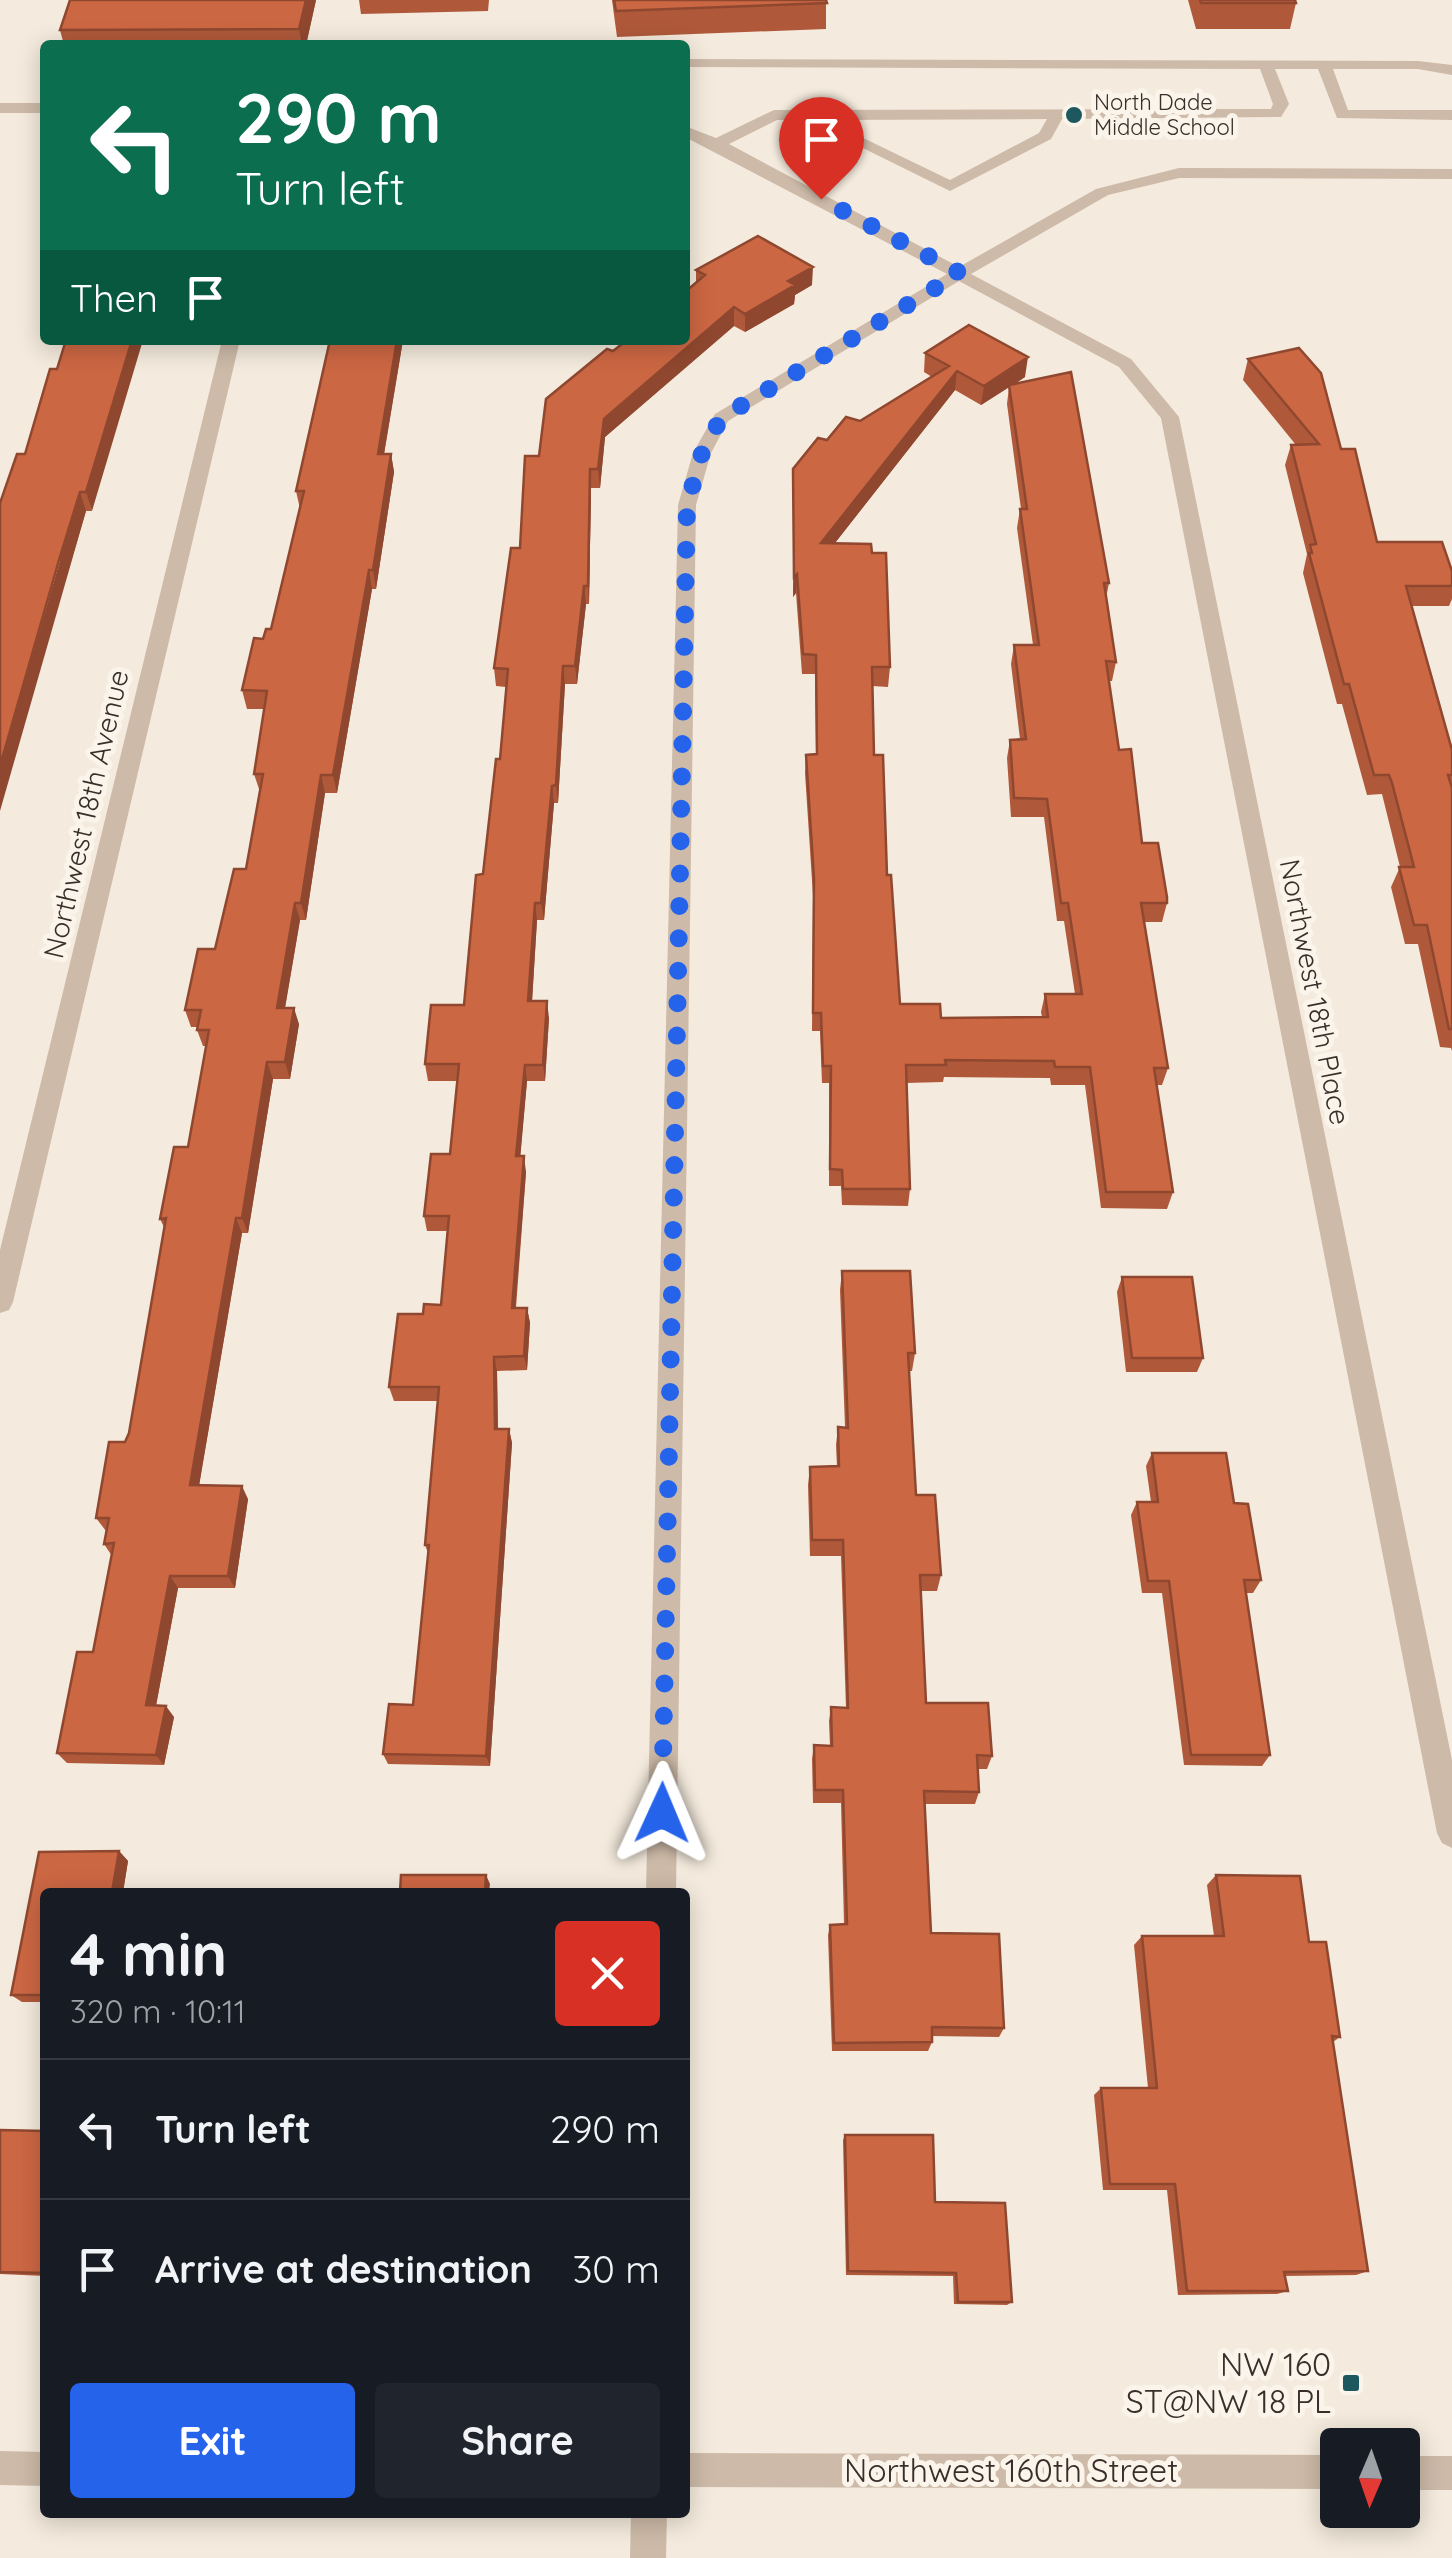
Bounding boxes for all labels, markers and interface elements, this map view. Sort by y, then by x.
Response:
text: 290 m [235,73,442,161]
icon: left [70,80,200,210]
place label: North Dade Middle School [1094,88,1235,141]
pin [779,97,864,200]
marker: North Dade Middle School [1063,104,1085,126]
icon: arrive [794,112,849,167]
text: Turn left [235,160,405,216]
icon: arrive [178,270,233,325]
text: Then [70,274,158,322]
street label: Northwest 18th Avenue [35,666,136,961]
street label: Northwest 18th Place [1273,856,1358,1128]
position arrow [610,1761,714,1865]
text: 4 min [70,1916,227,1991]
button: close [555,1921,660,2026]
text: 320 m · 10:11 [70,1991,246,2031]
icon: left [70,2102,125,2157]
text: Turn left [155,2105,311,2153]
text: 290 m [550,2105,660,2153]
icon: arrive [70,2242,125,2297]
text: Arrive at destination [155,2245,532,2293]
text: 30 m [572,2245,660,2293]
place label: NW 160 ST@NW 18 PL [1126,2344,1331,2421]
marker: NW 160 ST@NW 18 PL [1340,2372,1362,2394]
button: Exit [70,2383,355,2498]
button: Share [375,2383,660,2498]
north arrow [1320,2428,1420,2528]
map controls [1320,2428,1420,2528]
street label: Northwest 160th Street [844,2450,1178,2490]

